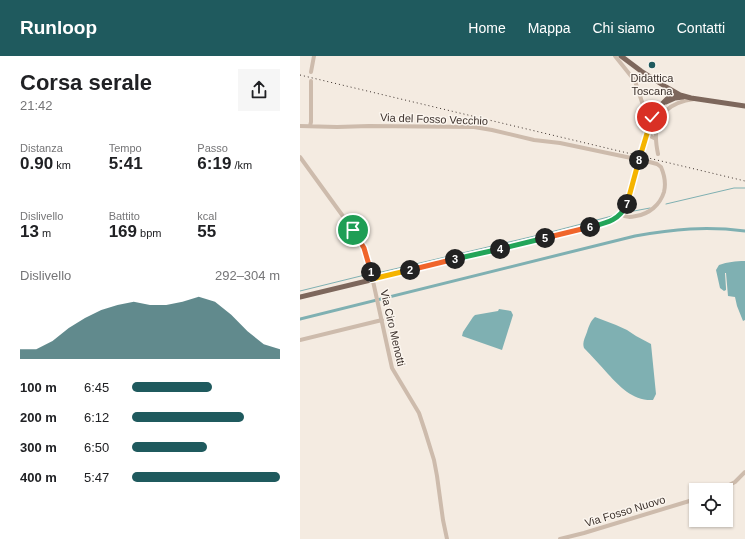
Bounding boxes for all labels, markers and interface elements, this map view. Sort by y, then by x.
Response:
text: Runloop [20,17,97,38]
text: Home [468,20,506,36]
text: Mappa [528,20,571,36]
text: Chi siamo [593,20,655,36]
text: Contatti [677,20,725,36]
marker: Didattica Toscana [647,60,657,70]
button: share [238,69,280,111]
text: Corsa serale [20,70,152,95]
place label: Didattica Toscana [631,72,674,97]
text: 21:42 [20,98,53,113]
pin [635,100,669,134]
icon: check [641,106,663,128]
street label: Via del Fosso Vecchio [380,111,488,127]
text: Distanza [20,142,63,154]
text: Tempo [109,142,142,154]
text: Passo [197,142,228,154]
pin: 8 [629,150,649,170]
text: 0.90 [20,154,53,173]
text: 5:41 [109,154,143,173]
text: 6:19 [197,154,231,173]
text: 8 [636,154,642,166]
text: km [53,159,71,171]
text: /km [231,159,252,171]
pin: 7 [617,194,637,214]
text: 7 [624,198,630,210]
text: Dislivello [20,210,63,222]
text: Battito [109,210,140,222]
text: kcal [197,210,217,222]
pin [336,213,370,247]
pin: 6 [580,217,600,237]
icon: arrive [342,219,364,241]
text: 6 [587,221,593,233]
text: 13 [20,222,39,241]
text: 169 [109,222,137,241]
text: 55 [197,222,216,241]
text: m [39,227,51,239]
text: bpm [137,227,162,239]
pin: 5 [535,228,555,248]
text: 5 [542,232,548,244]
pin: 4 [490,239,510,259]
text: 4 [497,243,503,255]
pin: 3 [445,249,465,269]
text: 3 [452,253,458,265]
pin: 2 [400,260,420,280]
pin: 1 [361,262,381,282]
text: 2 [407,264,413,276]
text: 1 [368,266,374,278]
text: Dislivello [20,268,71,283]
text: 292–304 m [215,268,280,283]
street label: Via Ciro Menotti [378,289,408,367]
text: 100 m [20,380,57,395]
text: 6:45 [84,380,109,395]
text: 200 m [20,410,57,425]
text: 6:12 [84,410,109,425]
text: 300 m [20,440,57,455]
text: 6:50 [84,440,109,455]
text: 400 m [20,470,57,485]
text: 5:47 [84,470,109,485]
map controls [689,483,733,527]
button: locate [689,483,733,527]
street label: Via Fosso Nuovo [583,493,667,529]

